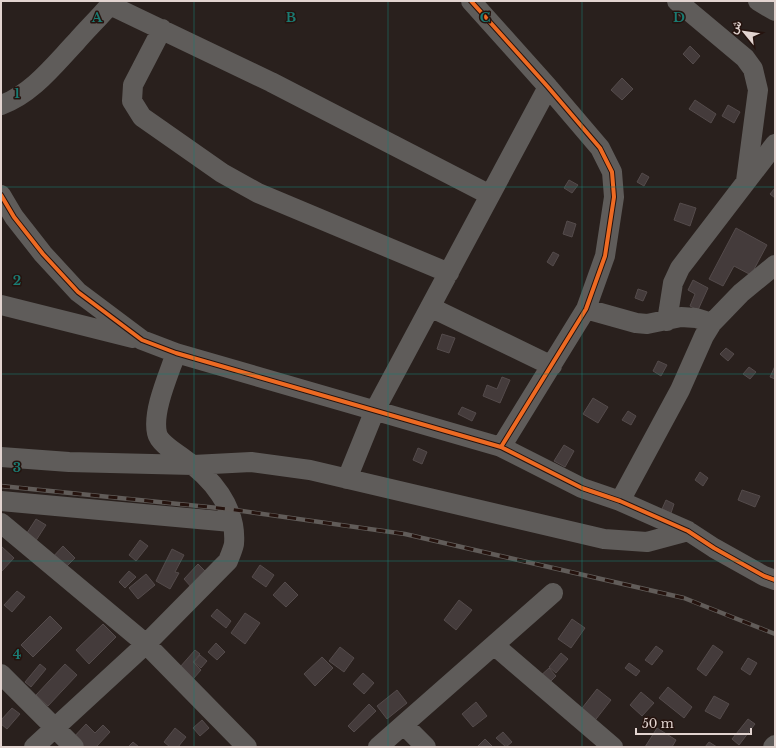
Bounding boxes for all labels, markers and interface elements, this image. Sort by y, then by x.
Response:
text: A [91,9,103,26]
text: B [286,9,296,26]
text: C [480,9,491,26]
text: D [673,9,685,26]
north arrow [724,12,764,52]
text: ش [726,18,745,36]
text: 1 [14,85,20,102]
text: 2 [13,272,21,289]
text: 3 [13,459,21,476]
text: 4 [13,646,22,663]
scale bar [636,710,751,736]
text: 50 m [642,716,674,731]

